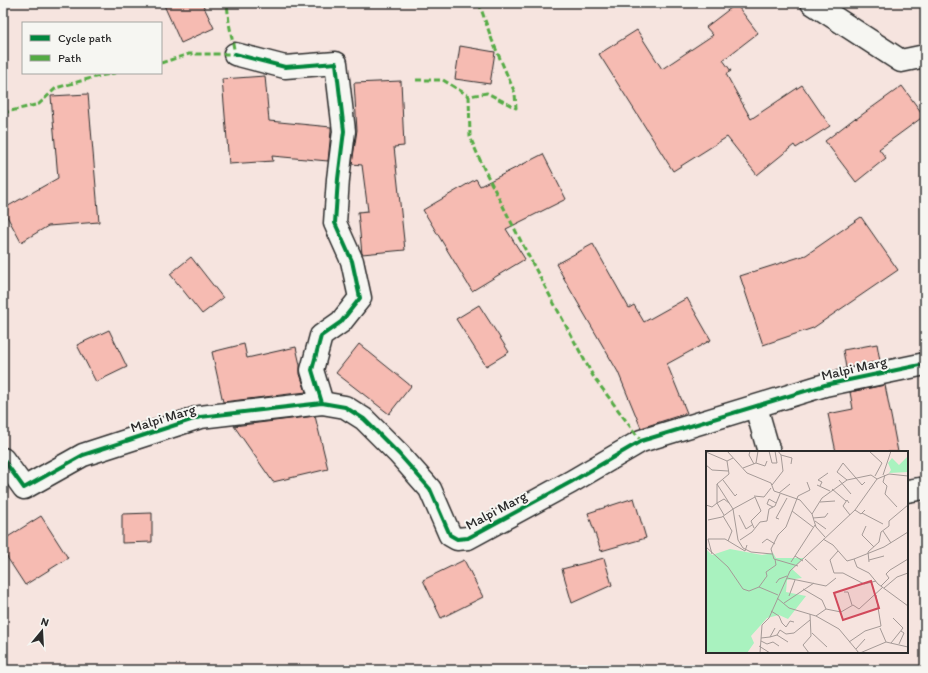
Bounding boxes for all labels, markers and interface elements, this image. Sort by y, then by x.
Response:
legend [22,22,162,74]
text: Cycle path [58,31,112,45]
text: Path [58,51,81,65]
street label: Malpi Marg [819,352,890,384]
street label: Malpi Marg [129,400,199,436]
inset map [706,451,908,653]
street label: Malpi Marg [463,487,531,534]
north arrow [22,611,62,651]
text: N [39,615,50,629]

